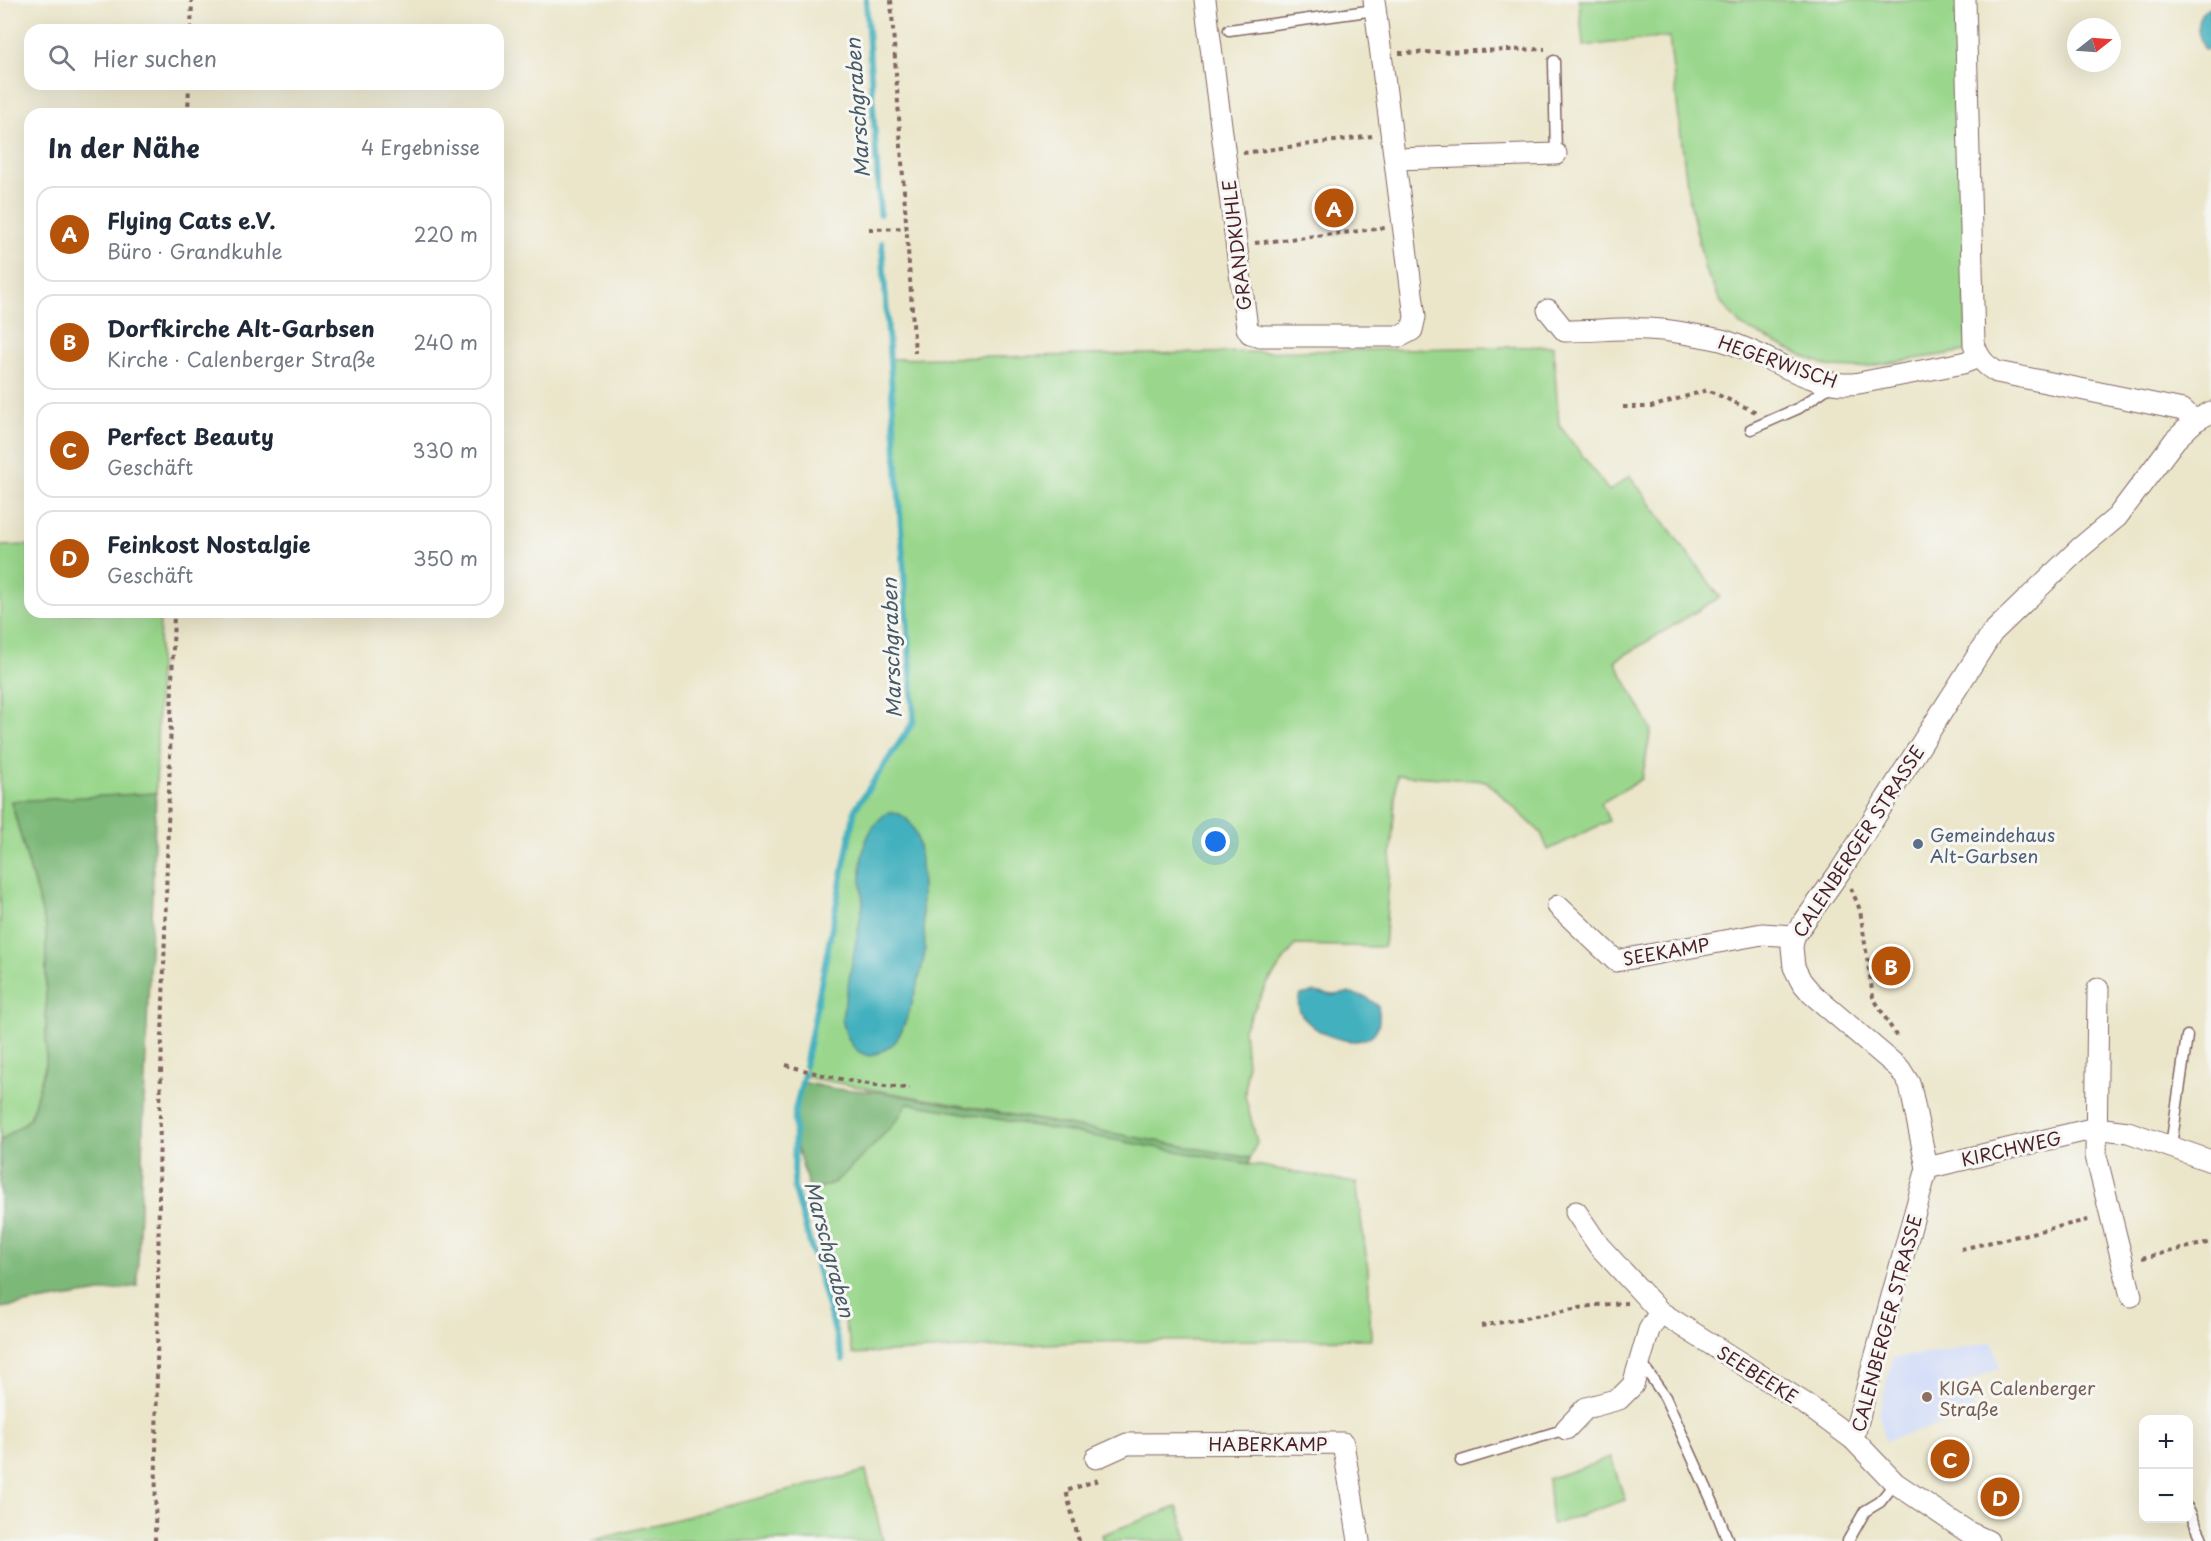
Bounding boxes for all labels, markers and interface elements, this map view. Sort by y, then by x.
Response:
north arrow [2067,18,2121,72]
search box [24,24,504,90]
water label: Marschgraben [837,36,877,179]
icon: search [45,41,78,74]
text: Hier suchen [93,41,217,74]
text: In der Nähe [48,128,200,167]
text: 4 Ergebnisse [361,132,480,162]
street label: GRANDKUHLE [1215,178,1257,312]
pin: A [1314,186,1354,230]
text: Flying Cats e.V. [107,203,276,236]
text: A [62,219,77,249]
text: 220 m [414,219,478,249]
text: Büro · Grandkuhle [107,236,283,266]
text: Dorfkirche Alt-Garbsen [107,311,375,344]
text: B [63,327,76,357]
text: 240 m [413,327,478,357]
street label: HEGERWISCH [1715,328,1841,394]
text: Kirche · Calenberger Straße [107,344,376,374]
text: Perfect Beauty [107,419,274,452]
text: C [62,435,77,465]
text: 330 m [412,435,478,465]
text: Geschäft [107,452,193,482]
text: Feinkost Nostalgie [107,527,311,560]
text: D [62,543,77,573]
text: 350 m [413,543,478,573]
text: Geschäft [107,560,193,590]
water label: Marschgraben [874,576,908,718]
street label: CALENBERGER STRASSE [1786,740,1930,942]
place label: Gemeindehaus Alt-Garbsen [1930,821,2055,869]
your location [1201,827,1230,856]
marker: Gemeindehaus Alt-Garbsen [1911,837,1925,851]
street label: SEEKAMP [1621,930,1711,972]
pin: B [1872,944,1910,988]
street label: KIRCHWEG [1958,1123,2064,1173]
water label: Marschgraben [797,1178,863,1322]
street label: CALENBERGER STRASSE [1844,1211,1928,1435]
street label: SEEBEEKE [1712,1338,1804,1410]
place label: KIGA Calenberger Straße [1939,1374,2096,1422]
marker: KIGA Calenberger Straße [1920,1390,1934,1404]
map controls [2139,1415,2193,1523]
button: + [2139,1415,2193,1469]
street label: HABERKAMP [1209,1430,1327,1457]
pin: C [1930,1436,1970,1482]
button: − [2139,1469,2193,1523]
pin: D [1980,1474,2020,1520]

